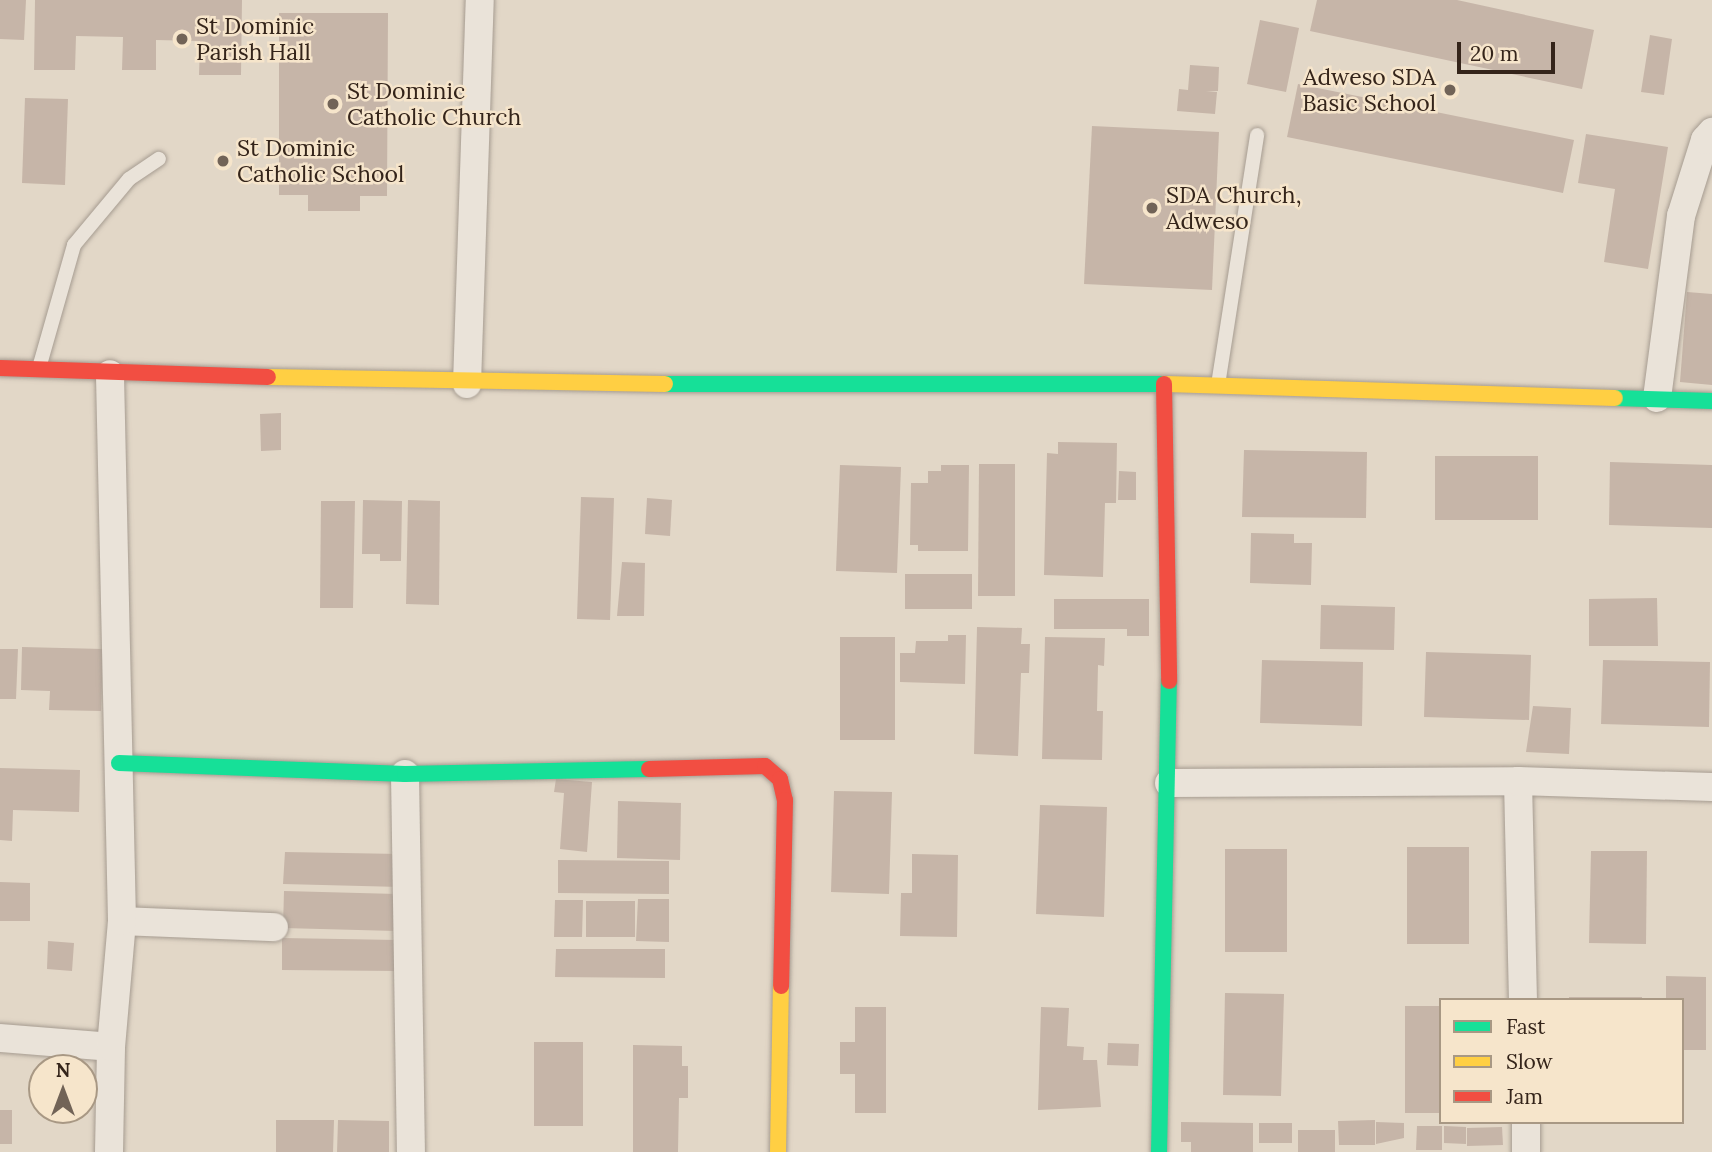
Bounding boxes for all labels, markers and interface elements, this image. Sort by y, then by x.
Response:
place label: St Dominic Parish Hall [196,12,314,66]
scale bar [1460,28,1558,72]
marker: St Dominic Parish Hall [174,31,190,47]
text: 20 m [1470,40,1519,67]
place label: Adweso SDA Basic School [1302,63,1436,117]
place label: St Dominic Catholic Church [347,77,521,131]
marker: Adweso SDA Basic School [1442,82,1458,98]
marker: St Dominic Catholic Church [325,96,341,112]
place label: St Dominic Catholic School [237,134,404,188]
marker: St Dominic Catholic School [215,153,231,169]
place label: SDA Church, Adweso [1166,181,1301,235]
marker: SDA Church, Adweso [1144,200,1160,216]
legend [1439,998,1684,1124]
text: Fast [1506,1013,1545,1040]
text: Slow [1506,1048,1553,1075]
north arrow [28,1054,98,1124]
text: N [56,1058,70,1082]
text: Jam [1506,1083,1543,1110]

